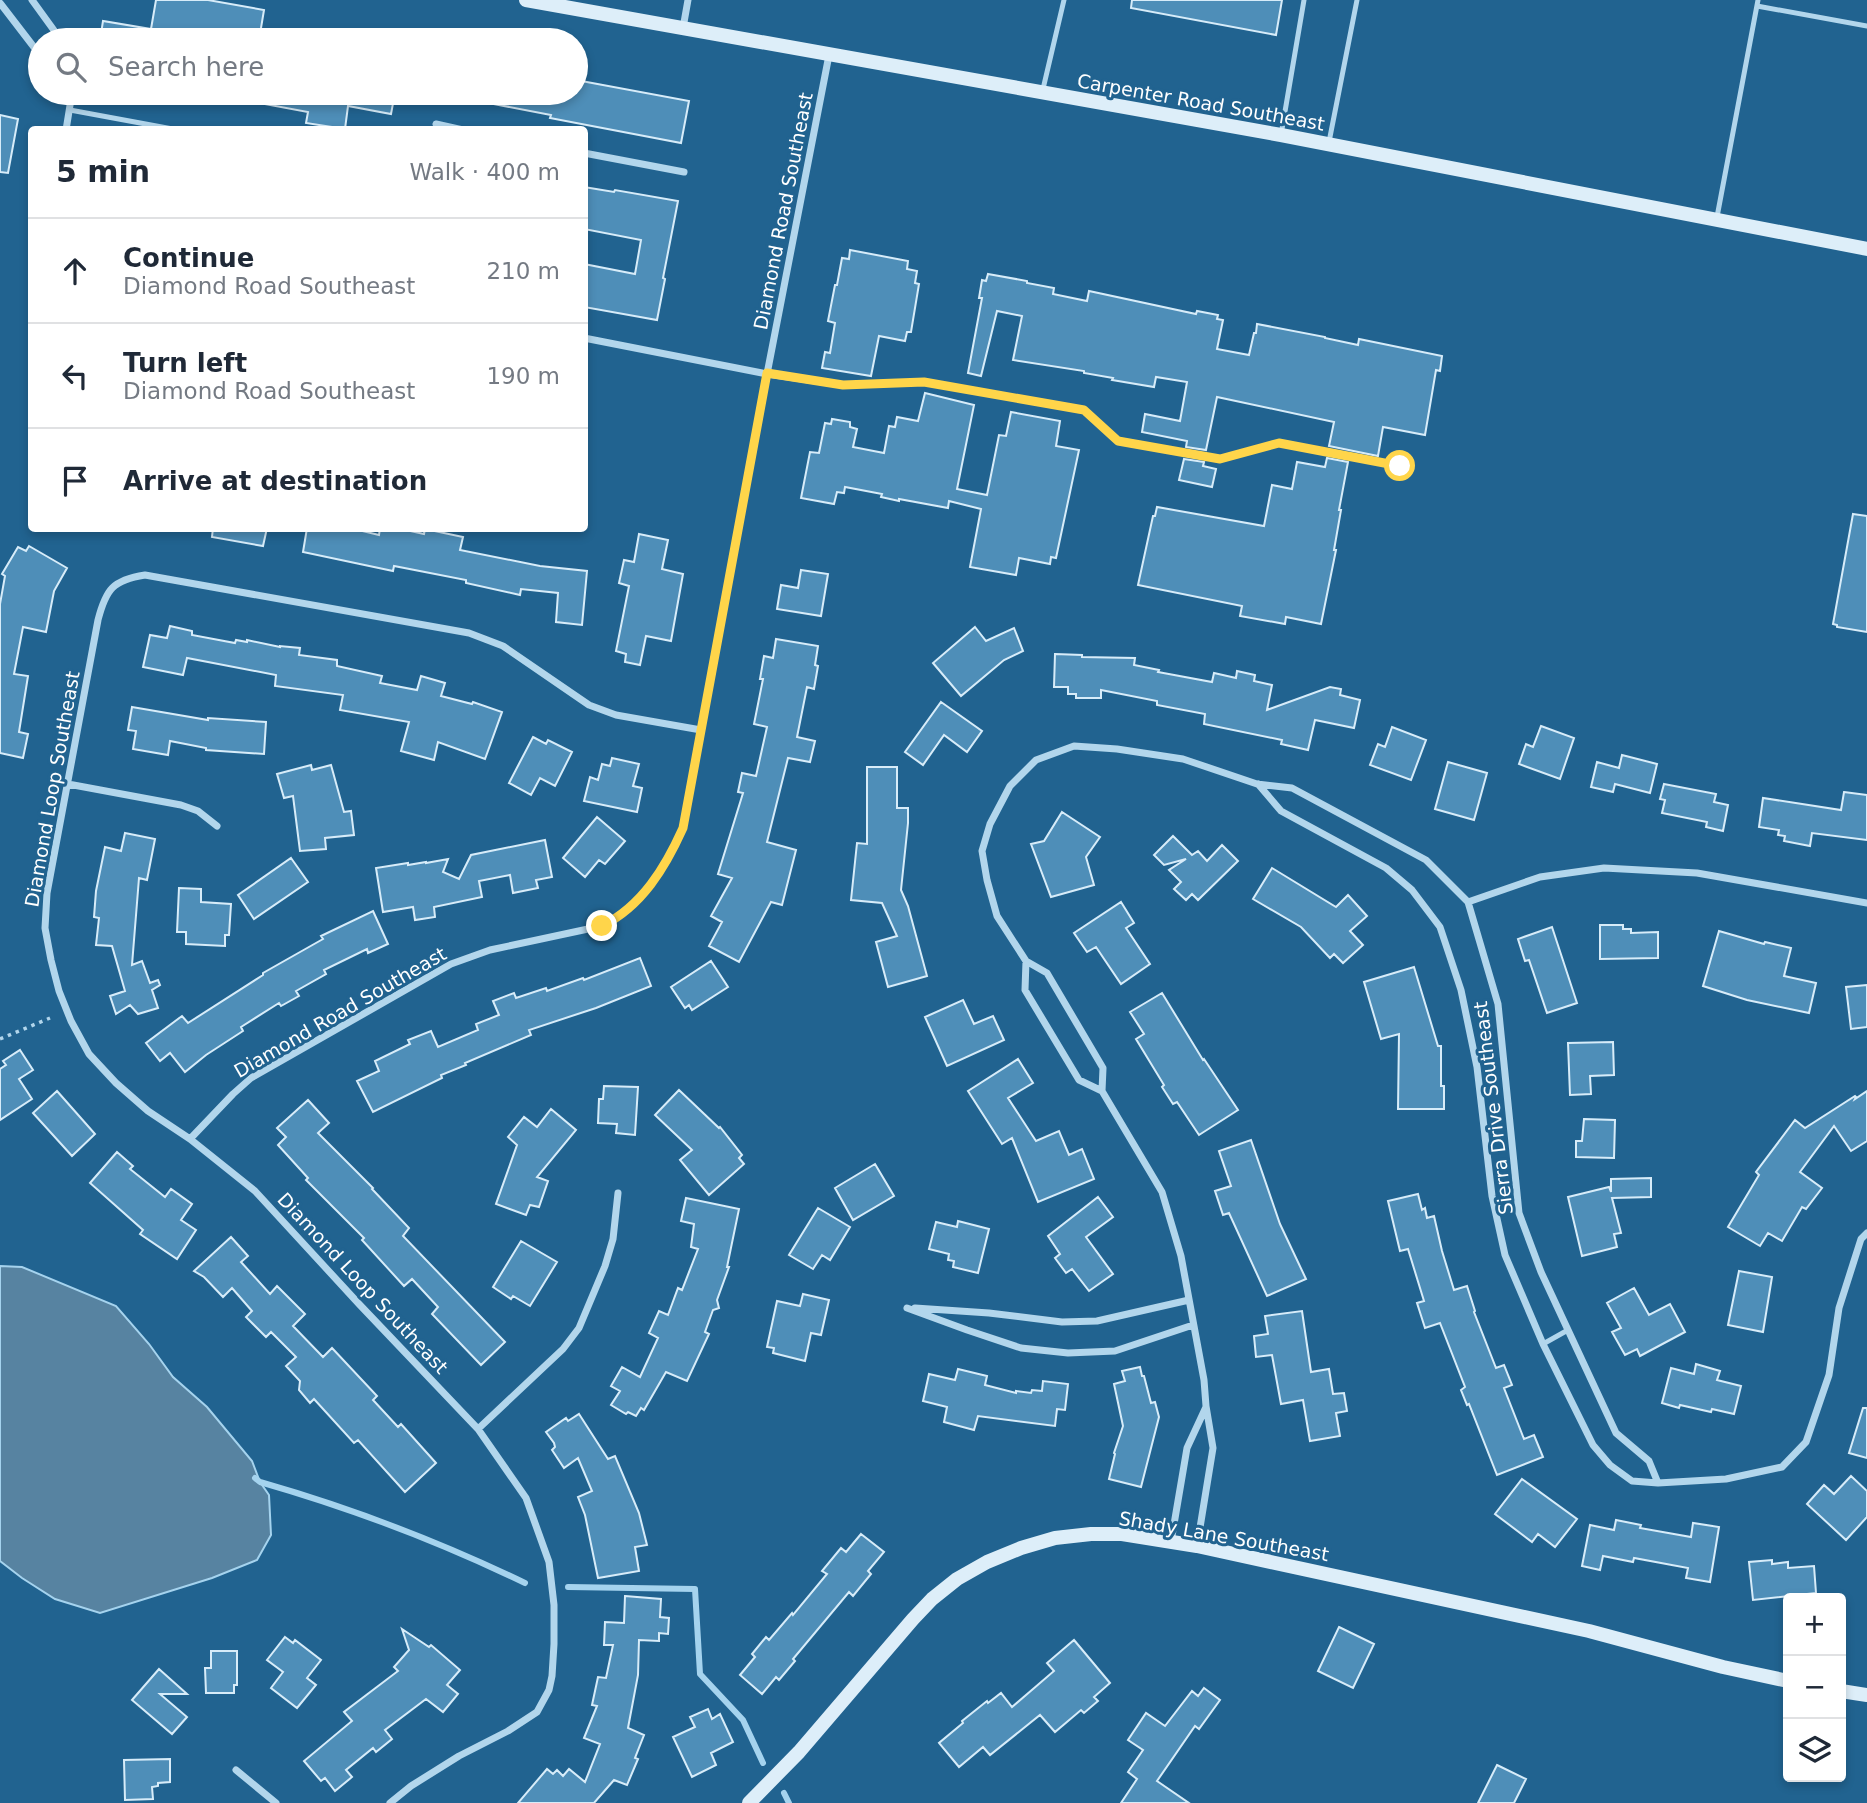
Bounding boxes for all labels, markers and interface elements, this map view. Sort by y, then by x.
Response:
search box [28,28,588,105]
icon: search [52,48,90,86]
text: Search here [108,52,264,82]
street label: Carpenter Road Southeast [1075,69,1327,135]
street label: Diamond Road Southeast [749,90,817,332]
text: 5 min [56,154,150,189]
text: Walk · 400 m [409,159,560,185]
text: Continue [123,243,254,273]
icon: ahead [56,252,94,290]
text: 210 m [486,258,560,284]
text: Diamond Road Southeast [123,273,415,299]
text: Turn left [123,348,247,378]
icon: left [56,357,94,395]
text: 190 m [486,363,560,389]
text: Diamond Road Southeast [123,378,415,404]
route start [1384,450,1415,481]
icon: arrive [56,462,94,500]
text: Arrive at destination [123,466,427,496]
street label: Diamond Loop Southeast [20,669,84,909]
route end [586,910,617,941]
street label: Diamond Road Southeast [230,942,450,1082]
street label: Sierra Drive Southeast [1469,1000,1517,1216]
street label: Diamond Loop Southeast [273,1188,453,1378]
street label: Shady Lane Southeast [1117,1507,1331,1565]
map controls [1783,1593,1846,1782]
button: + [1783,1593,1846,1656]
button: − [1783,1656,1846,1719]
button: layers [1783,1719,1846,1782]

